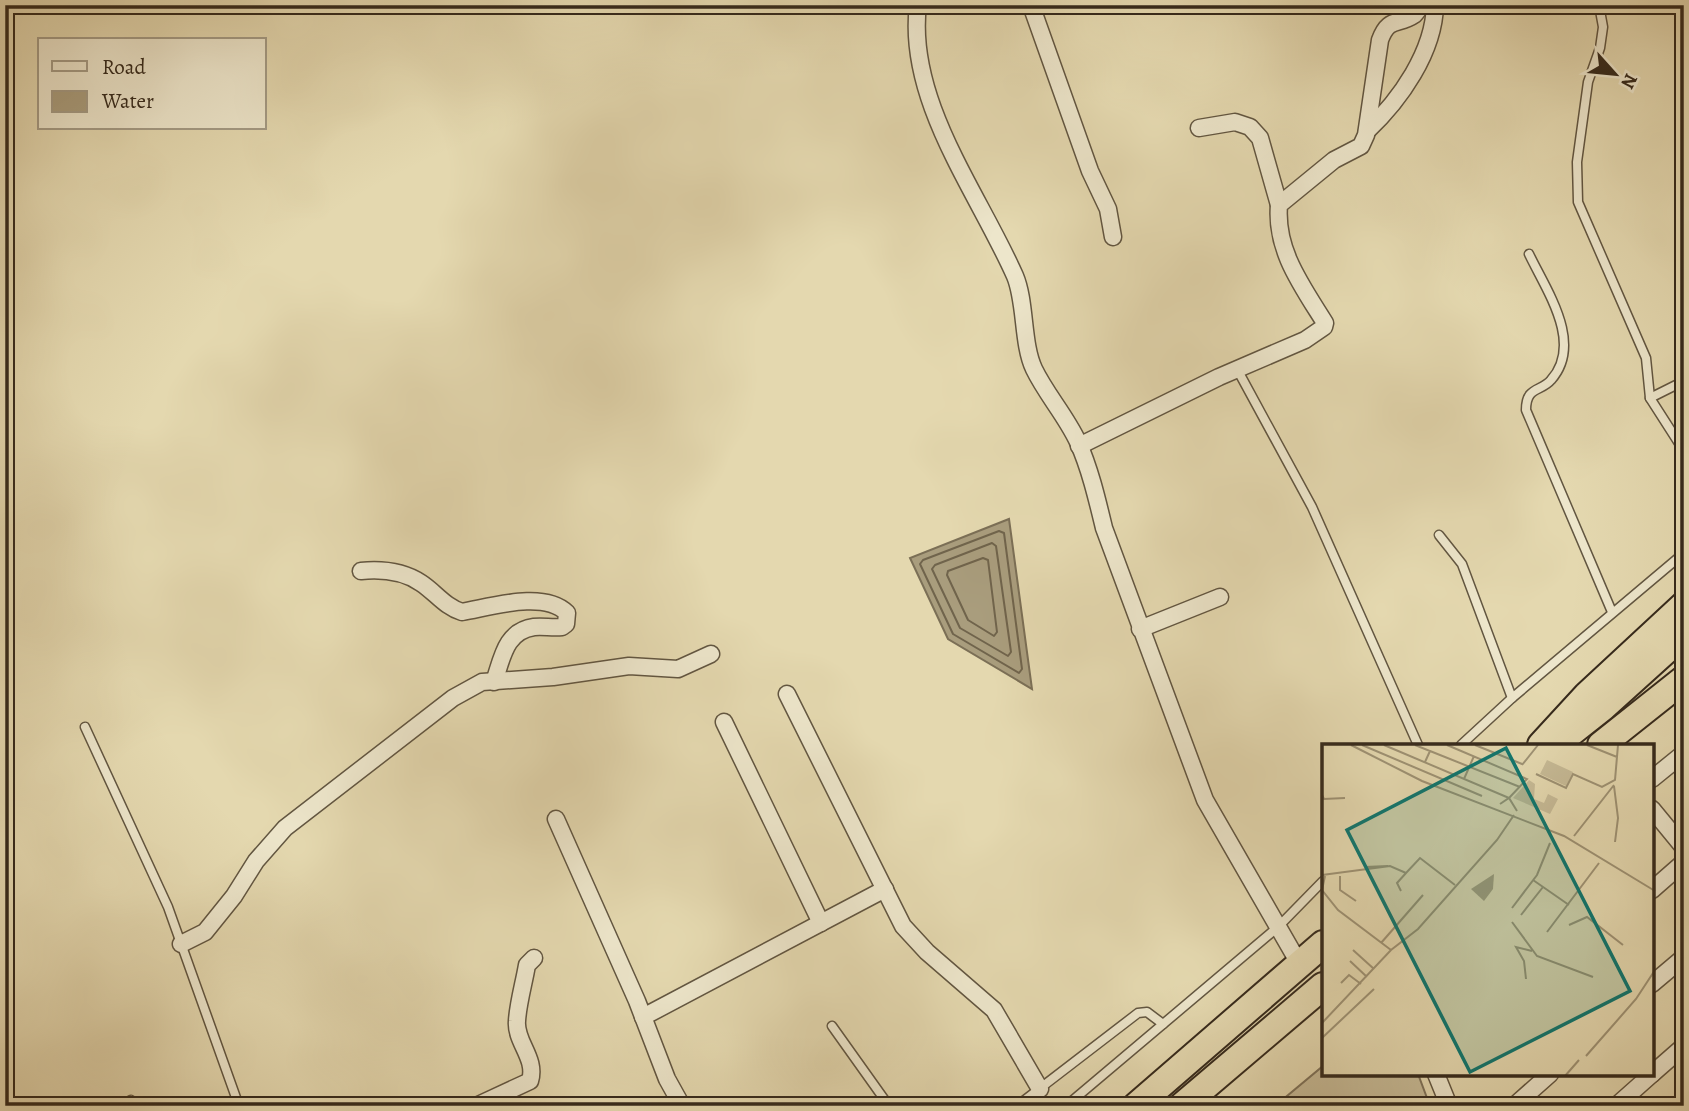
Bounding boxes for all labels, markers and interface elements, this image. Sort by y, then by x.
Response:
legend [38,38,266,130]
north arrow [1580,38,1650,108]
text: Road [102,53,146,81]
text: N [1614,69,1644,93]
text: Water [101,87,154,115]
inset map [1322,744,1654,1076]

